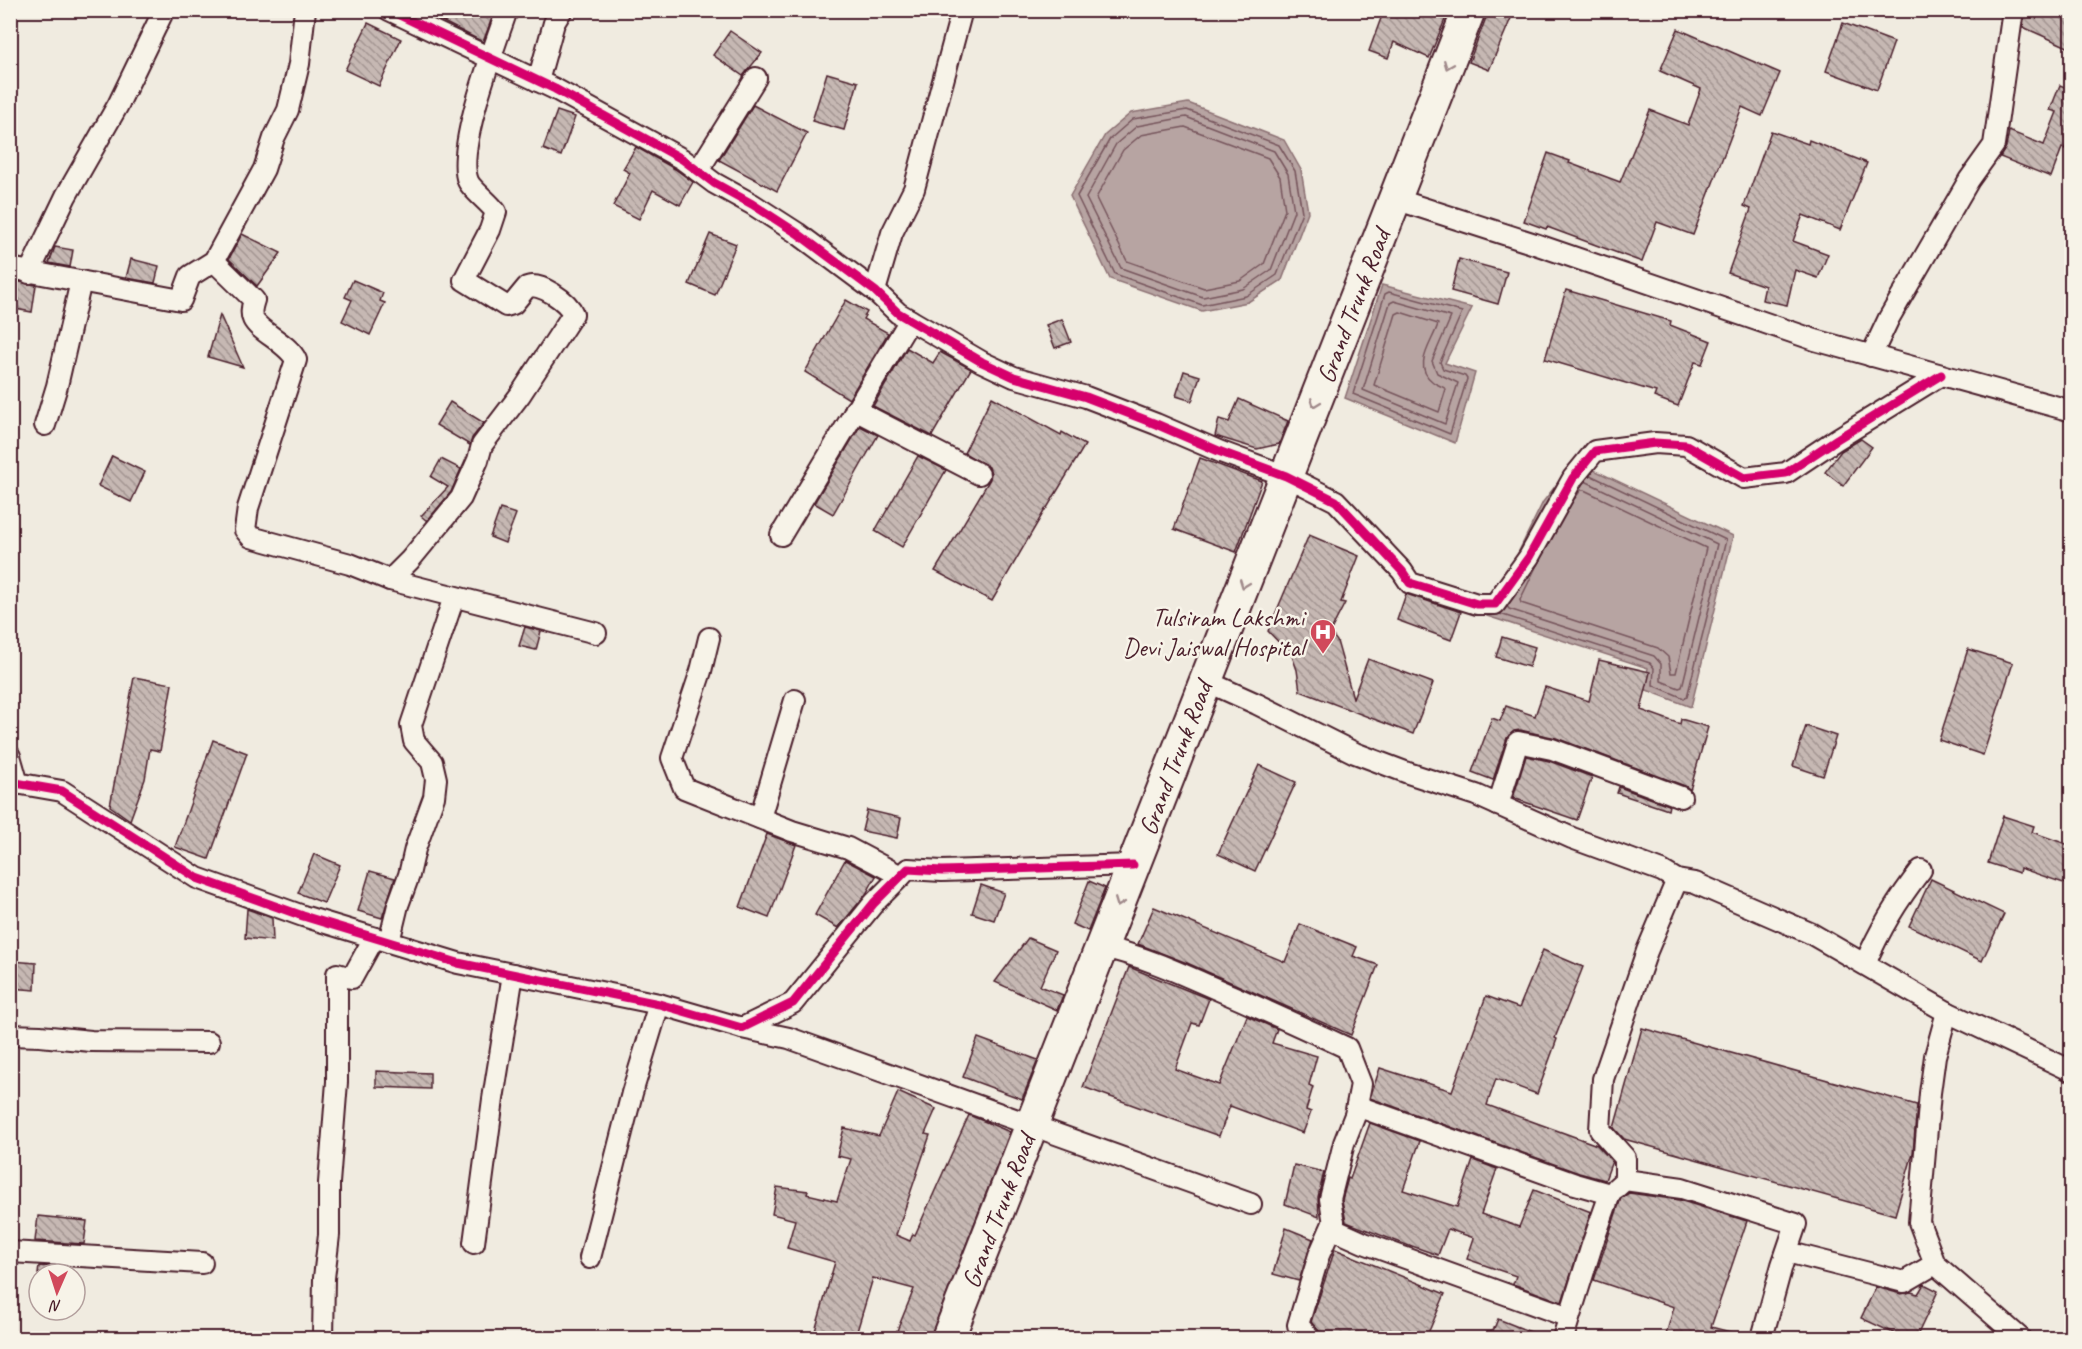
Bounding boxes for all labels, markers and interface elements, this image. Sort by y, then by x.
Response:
one-way arrow [1443,59,1455,70]
street label: Grand Trunk Road [1309,221,1399,388]
one-way arrow [1310,396,1322,407]
one-way arrow [1238,578,1251,589]
place label: Tulsiram Lakshmi Devi Jaiswal Hospital [1123,601,1309,664]
hospital icon: Tulsiram Lakshmi Devi Jaiswal Hospital [1308,617,1338,655]
street label: Grand Trunk Road [1131,673,1221,840]
one-way arrow [1114,896,1126,907]
street label: Grand Trunk Road [954,1126,1044,1293]
north arrow [27,1262,87,1322]
text: N [48,1296,62,1316]

